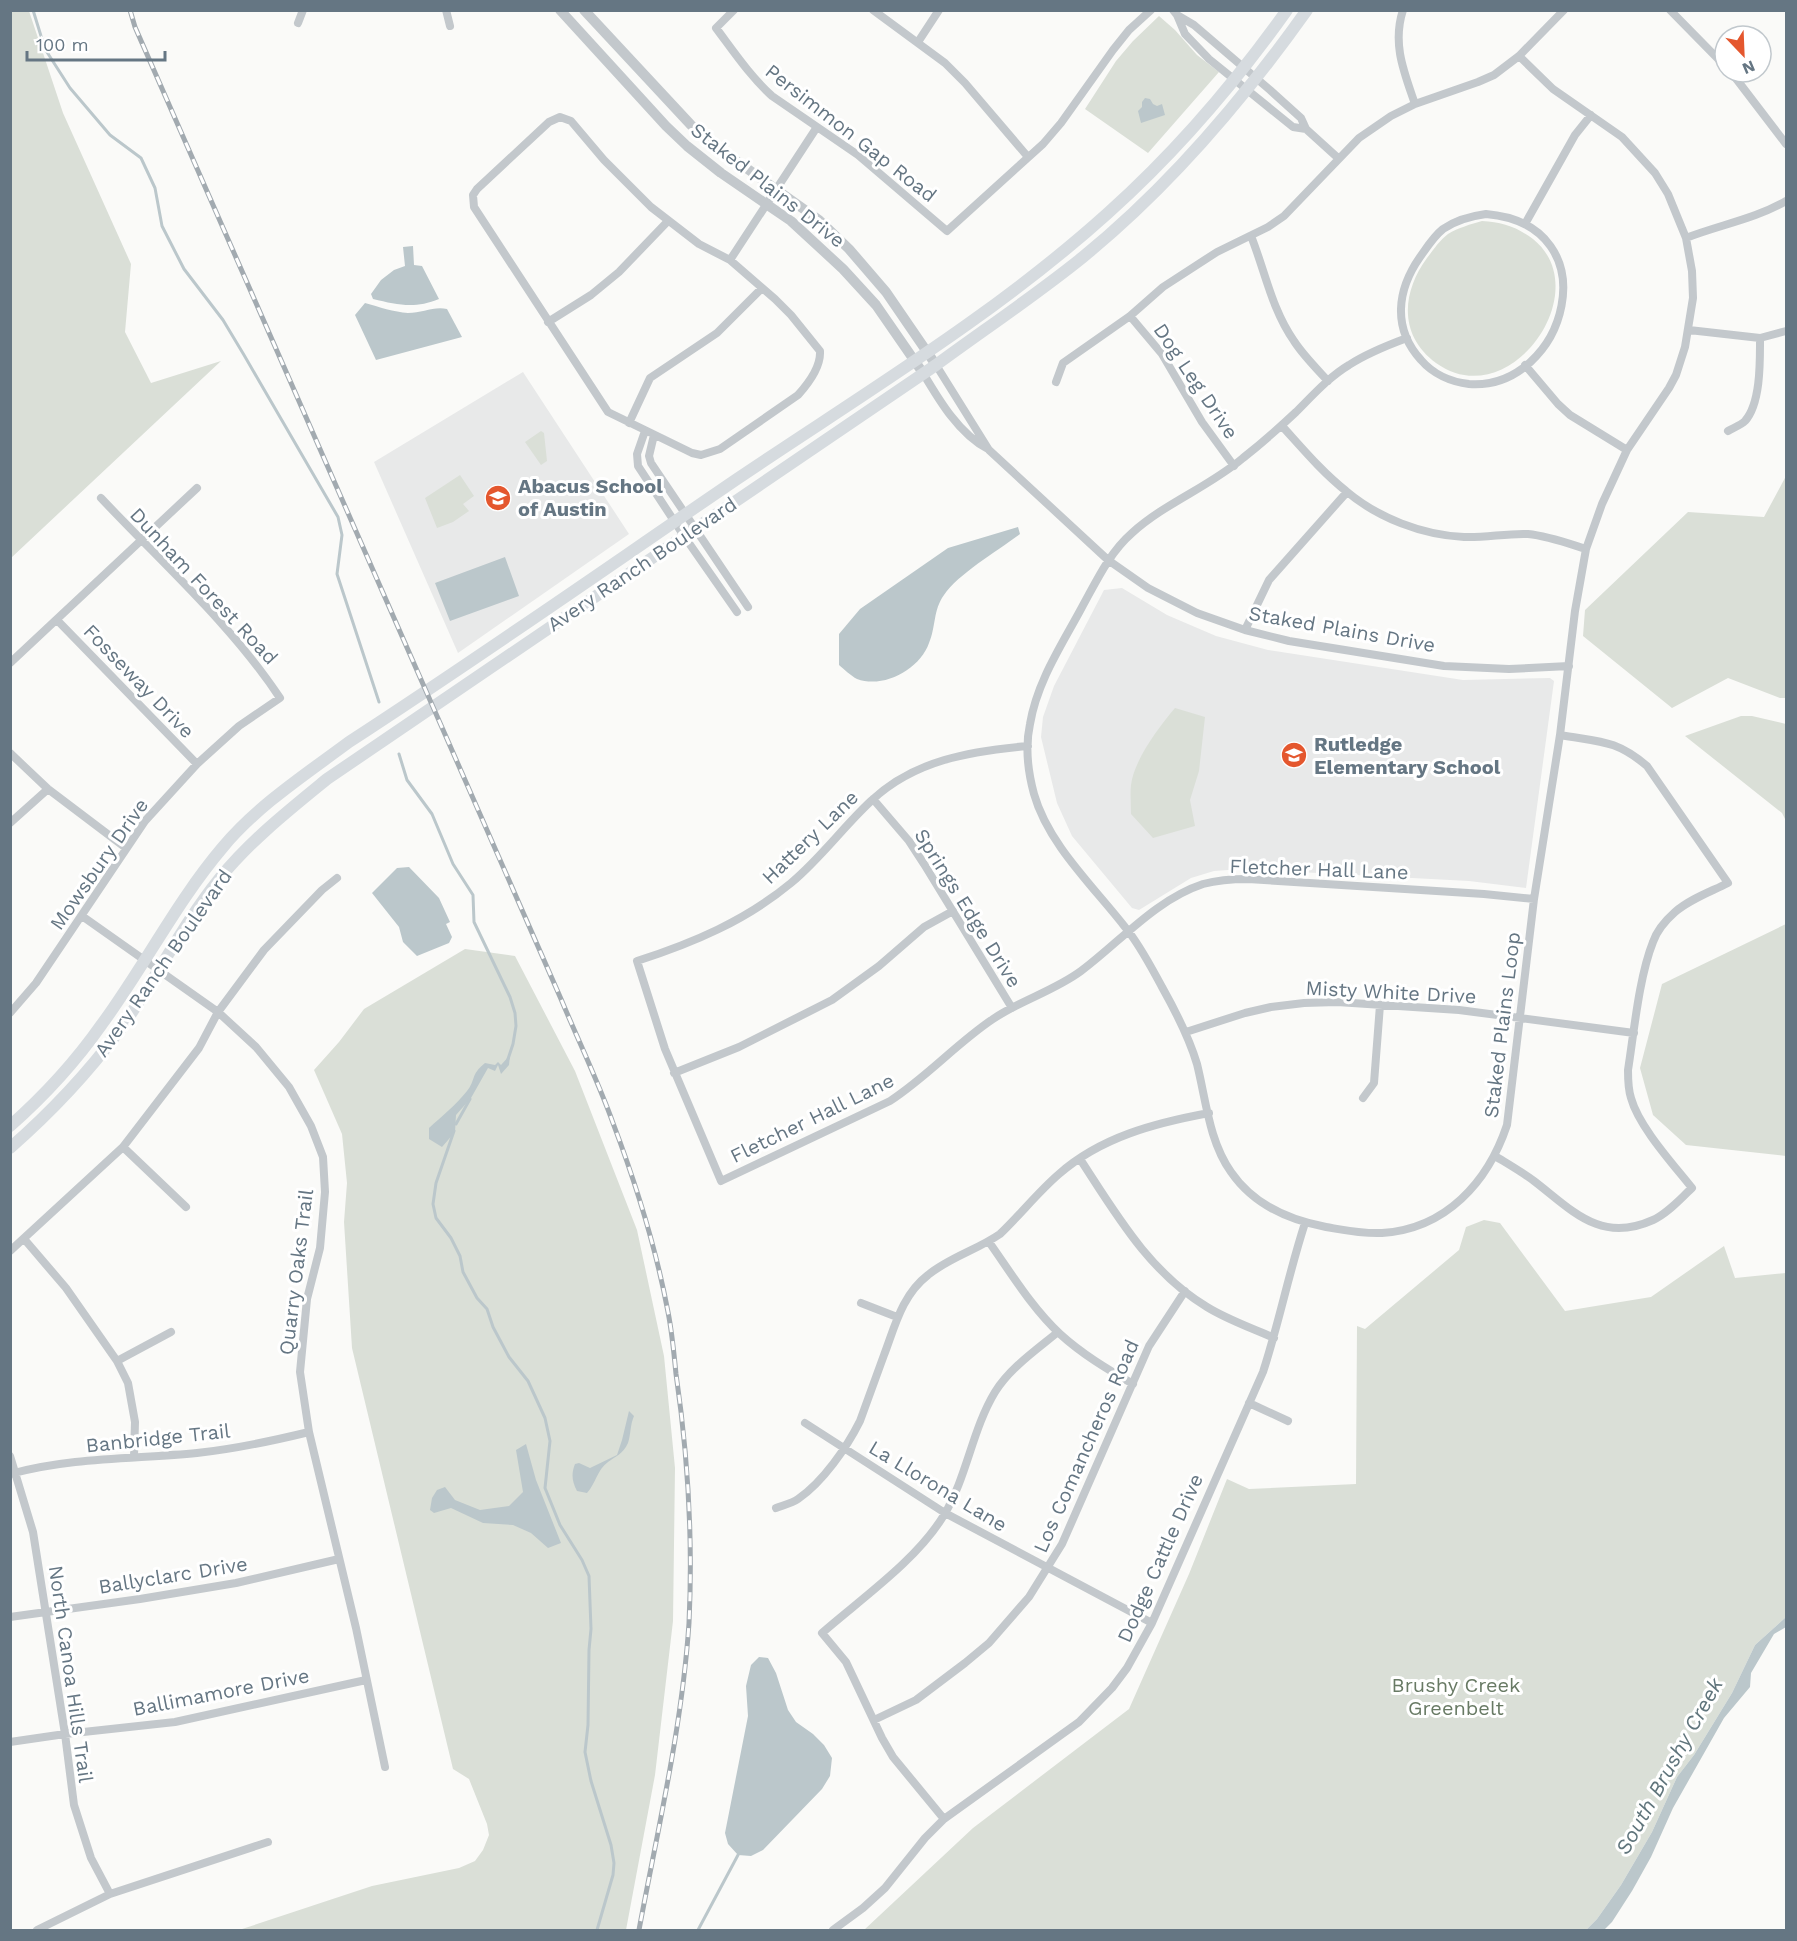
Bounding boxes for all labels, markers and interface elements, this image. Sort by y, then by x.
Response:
scale bar [27,24,165,62]
north arrow [1713,24,1773,84]
text: 100 m [36,34,89,55]
text: N [1739,56,1758,78]
street label: Persimmon Gap Road [761,59,941,207]
street label: Staked Plains Drive [686,117,850,253]
street label: Dog Leg Drive [1149,319,1243,443]
place label: Abacus School of Austin [518,474,663,521]
school or university icon: Abacus School of Austin [483,483,513,513]
street label: Avery Ranch Boulevard [543,492,741,636]
street label: Dunham Forest Road [125,503,283,669]
street label: Staked Plains Drive [1247,601,1437,657]
street label: Fosseway Drive [79,619,199,743]
place label: Rutledge Elementary School [1314,732,1501,779]
school or university icon: Rutledge Elementary School [1279,740,1309,770]
street label: Hattery Lane [757,785,863,889]
street label: Mowsbury Drive [45,794,153,934]
street label: Springs Edge Drive [909,824,1027,992]
street label: Fletcher Hall Lane [1229,854,1409,884]
street label: Avery Ranch Boulevard [89,865,237,1061]
street label: Staked Plains Loop [1479,931,1525,1119]
street label: Misty White Drive [1305,976,1477,1008]
street label: Fletcher Hall Lane [726,1068,898,1168]
street label: Quarry Oaks Trail [274,1188,318,1356]
street label: Los Comancheros Road [1028,1336,1144,1556]
street label: Banbridge Trail [85,1418,231,1458]
street label: La Llorona Lane [865,1435,1011,1537]
street label: Dodge Cattle Drive [1112,1470,1208,1646]
street label: Ballyclarc Drive [97,1551,249,1599]
street label: North Canoa Hills Trail [44,1564,98,1784]
street label: Ballimamore Drive [131,1663,311,1721]
park label: Brushy Creek Greenbelt [1392,1673,1520,1720]
water label: South Brushy Creek [1610,1673,1728,1859]

